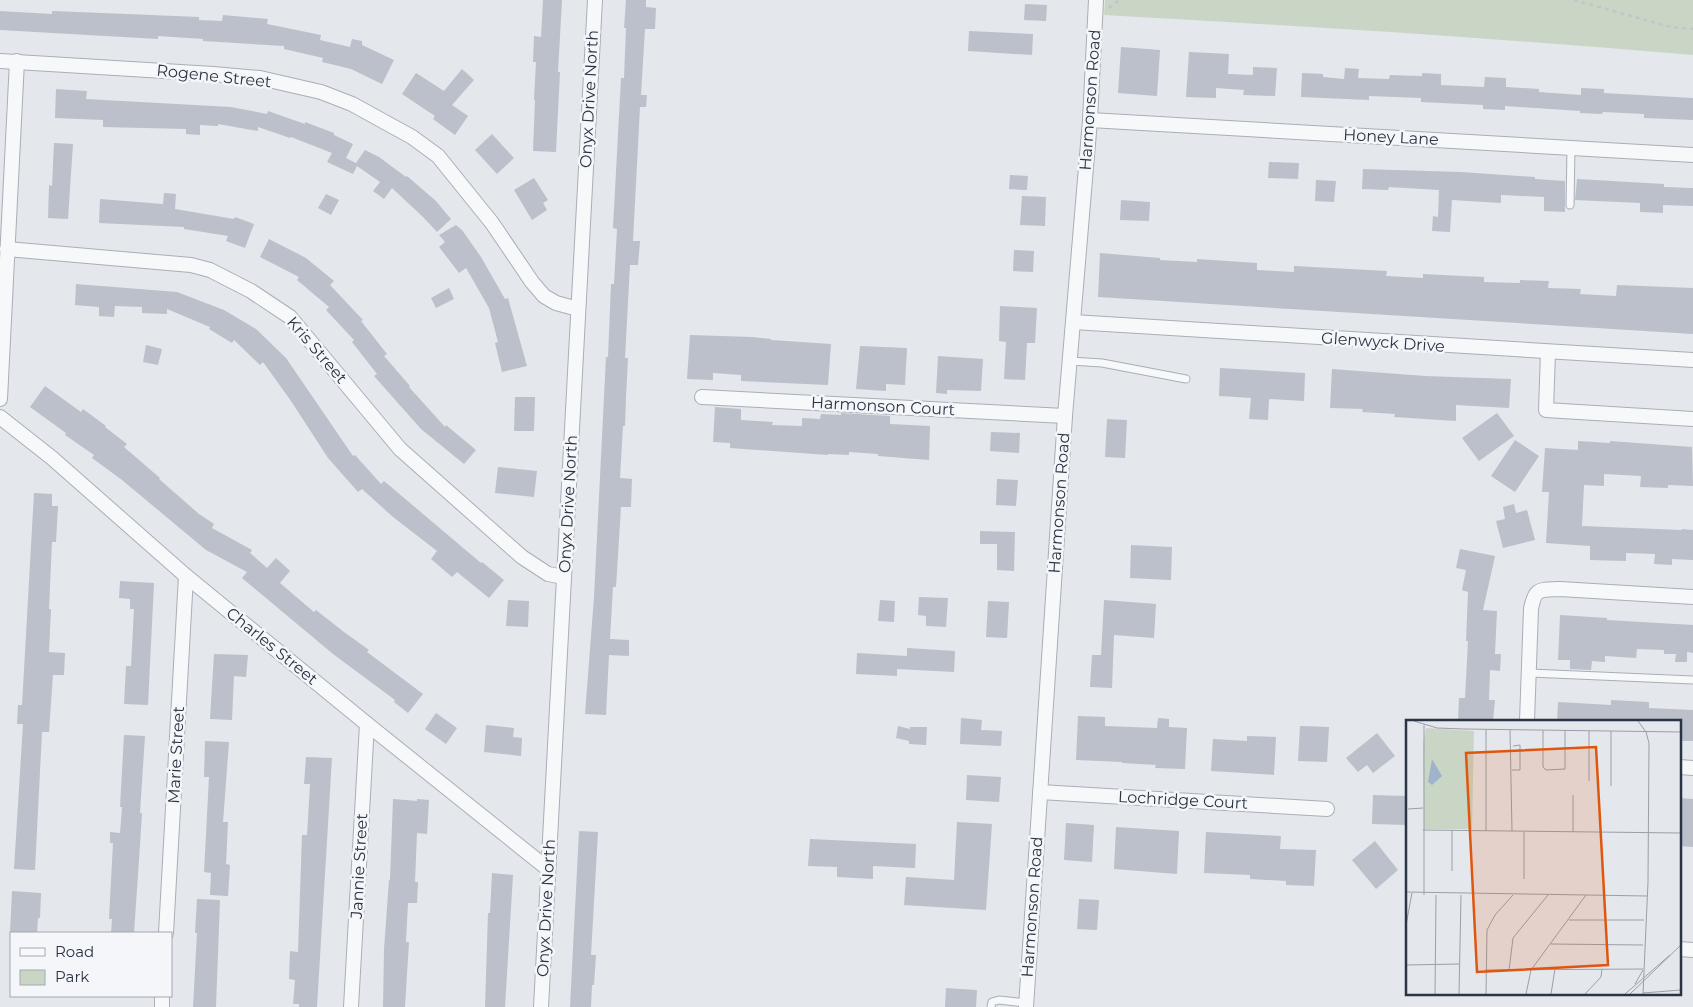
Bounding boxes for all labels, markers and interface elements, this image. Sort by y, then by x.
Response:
street label: Harmonson Road [1076,29,1104,171]
street label: Onyx Drive North [576,30,602,168]
street label: Rogene Street [156,61,273,92]
street label: Honey Lane [1343,125,1439,149]
street label: Kris Street [283,313,351,388]
street label: Glenwyck Drive [1321,328,1445,356]
street label: Harmonson Court [810,393,956,419]
street label: Harmonson Road [1045,432,1073,574]
street label: Onyx Drive North [555,435,581,573]
street label: Charles Street [222,603,322,689]
street label: Marie Street [164,705,188,804]
inset map [1406,720,1680,994]
street label: Lochridge Court [1117,787,1249,813]
street label: Jannie Street [347,812,371,920]
street label: Harmonson Road [1018,836,1046,978]
street label: Onyx Drive North [533,839,559,977]
legend [10,932,172,997]
text: Road [55,942,94,961]
text: Park [55,967,89,986]

